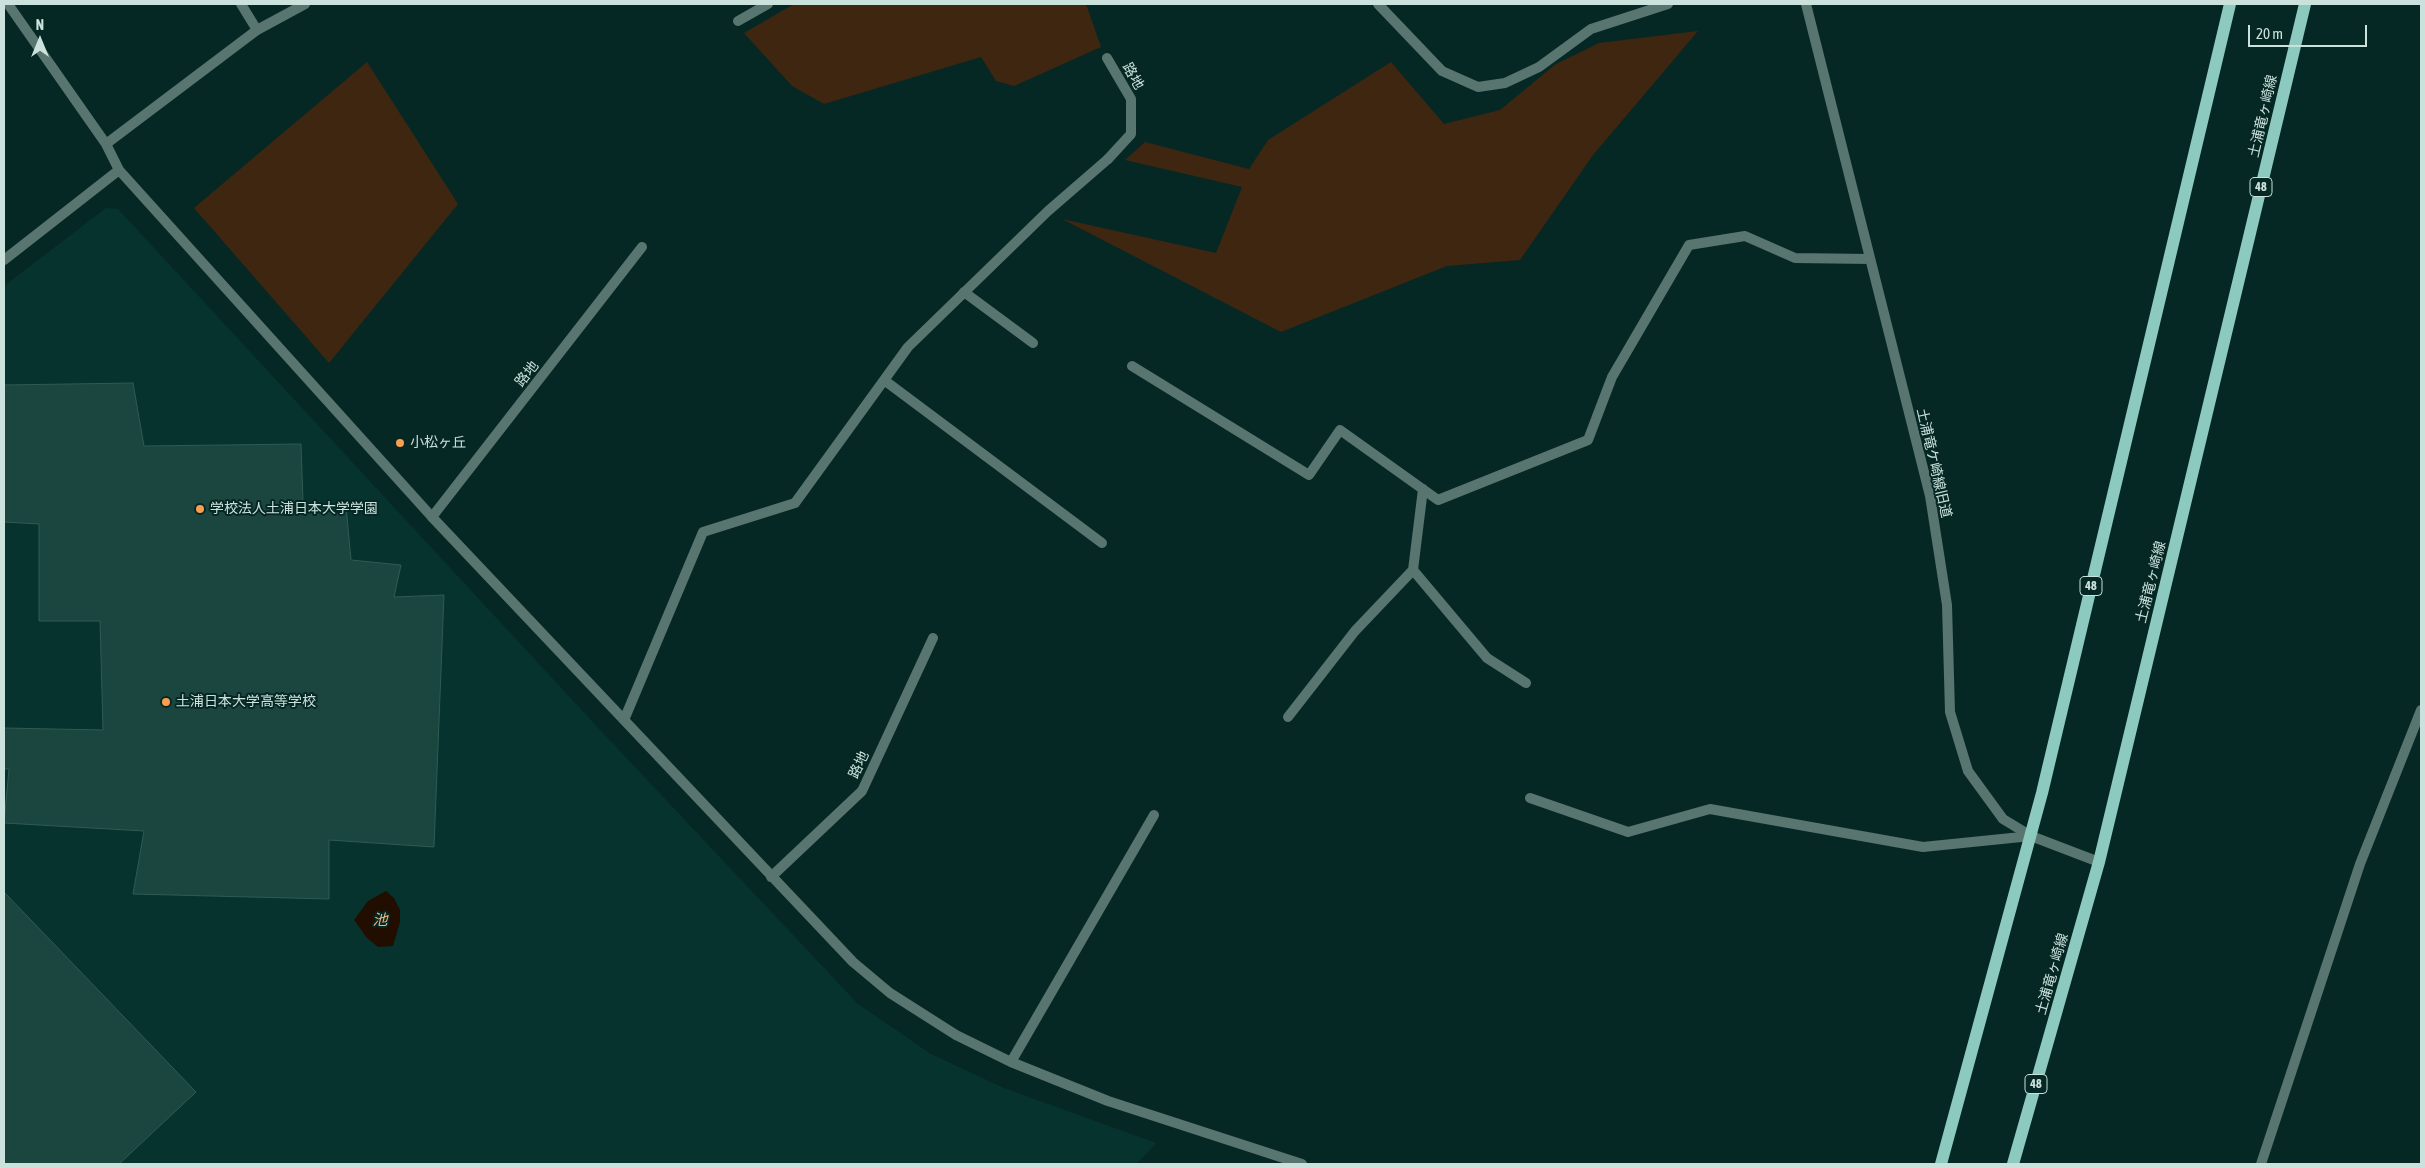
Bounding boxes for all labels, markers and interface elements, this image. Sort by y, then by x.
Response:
north arrow [15,15,65,65]
scale bar [2250,15,2369,47]
text: N [36,17,44,33]
text: 20 m [2256,25,2283,42]
street label: 路地 [1119,60,1147,92]
street label: 土浦竜ヶ崎線 [2245,73,2281,159]
road number: 48 [2250,178,2272,196]
street label: 路地 [512,358,542,390]
street label: 土浦竜ケ崎線旧道 [1913,407,1955,519]
place label: 小松ヶ丘 [410,435,466,451]
marker: 小松ヶ丘 [394,437,406,449]
place label: 学校法人土浦日本大学学園 [210,501,378,517]
marker: 学校法人土浦日本大学学園 [194,503,206,515]
street label: 土浦竜ヶ崎線 [2133,539,2169,625]
road number: 48 [2080,576,2102,596]
place label: 土浦日本大学高等学校 [176,694,316,710]
marker: 土浦日本大学高等学校 [160,696,172,708]
street label: 路地 [845,749,873,781]
water label: 池 [373,911,387,929]
street label: 土浦竜ヶ崎線 [2032,931,2072,1017]
road number: 48 [2025,1074,2047,1094]

